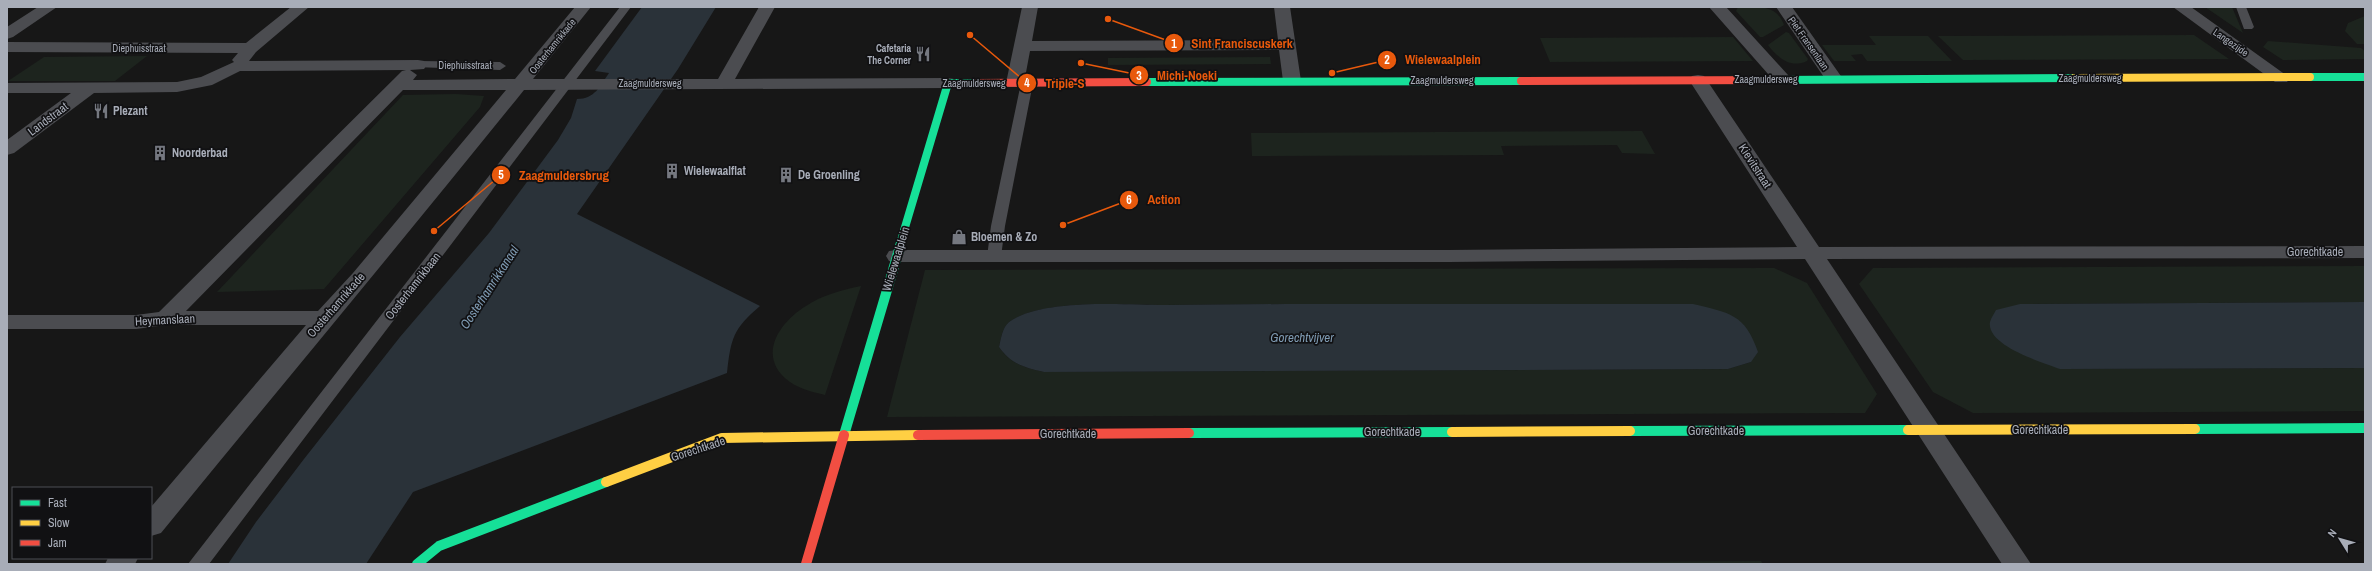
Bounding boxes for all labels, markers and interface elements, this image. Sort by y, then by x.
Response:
street label: Piet Fransenlaan [1785,14,1832,73]
street label: Oosterhamrikkade [526,16,579,77]
street label: Langezijde [2211,26,2251,59]
callout: Sint Franciscuskerk [1164,31,1301,56]
text: Sint Franciscuskerk [1191,35,1293,52]
text: 1 [1171,36,1177,52]
street label: Diephuisstraat [112,42,166,55]
place label: Cafetaria The Corner [867,42,912,67]
restaurant icon: Cafetaria The Corner [914,45,932,63]
callout: Wielewaalplein [1377,47,1489,72]
text: Wielewaalplein [1405,51,1481,68]
text: 2 [1384,52,1390,68]
street label: Diephuisstraat [438,59,492,72]
callout: Michi-Noeki [1129,63,1225,88]
text: Michi-Noeki [1157,67,1217,84]
text: 3 [1136,68,1142,84]
callout: Triple-S [1017,71,1092,96]
street label: Zaagmuldersweg [2059,72,2122,85]
street label: Zaagmuldersweg [1735,73,1798,86]
street label: Zaagmuldersweg [1411,74,1474,87]
text: 4 [1024,75,1030,91]
text: Triple-S [1045,75,1085,92]
street label: Zaagmuldersweg [619,77,682,90]
street label: Zaagmuldersweg [943,77,1006,90]
street label: Landstraat [25,98,72,139]
restaurant icon: Plezant [92,102,110,120]
place label: Plezant [113,103,148,119]
street label: Kievitstraat [1735,141,1775,191]
building icon: Noorderbad [151,144,169,162]
place label: Noorderbad [172,145,228,161]
building icon: Wielewaalflat [663,162,681,180]
callout: Zaagmuldersbrug [491,163,617,188]
place label: Wielewaalflat [684,163,746,179]
building icon: De Groenling [777,166,795,184]
text: 5 [498,167,504,183]
text: Zaagmuldersbrug [519,167,610,184]
place label: De Groenling [798,167,860,183]
callout: Action [1119,187,1189,212]
text: Action [1147,191,1181,208]
text: 6 [1126,192,1132,208]
street label: Wielewaalplein [879,225,913,293]
shop icon: Bloemen & Zo [950,228,968,246]
place label: Bloemen & Zo [971,229,1037,245]
water label: Oosterhamrikkanaal [456,242,523,332]
street label: Gorechtkade [2287,244,2343,260]
street label: Oosterhamrikbaan [382,249,444,323]
street label: Oosterhamrikkade [303,269,369,341]
street label: Heymanslaan [135,310,195,330]
water label: Gorechtvijver [1270,329,1334,346]
street label: Gorechtkade [2012,422,2068,438]
street label: Gorechtkade [1688,423,1744,439]
street label: Gorechtkade [1364,424,1420,440]
street label: Gorechtkade [1040,426,1096,442]
street label: Gorechtkade [669,433,727,465]
legend [12,487,152,559]
text: Fast [48,495,67,511]
text: Slow [48,515,70,531]
north arrow [2320,519,2360,559]
text: N [2324,526,2340,540]
text: Jam [48,535,67,551]

